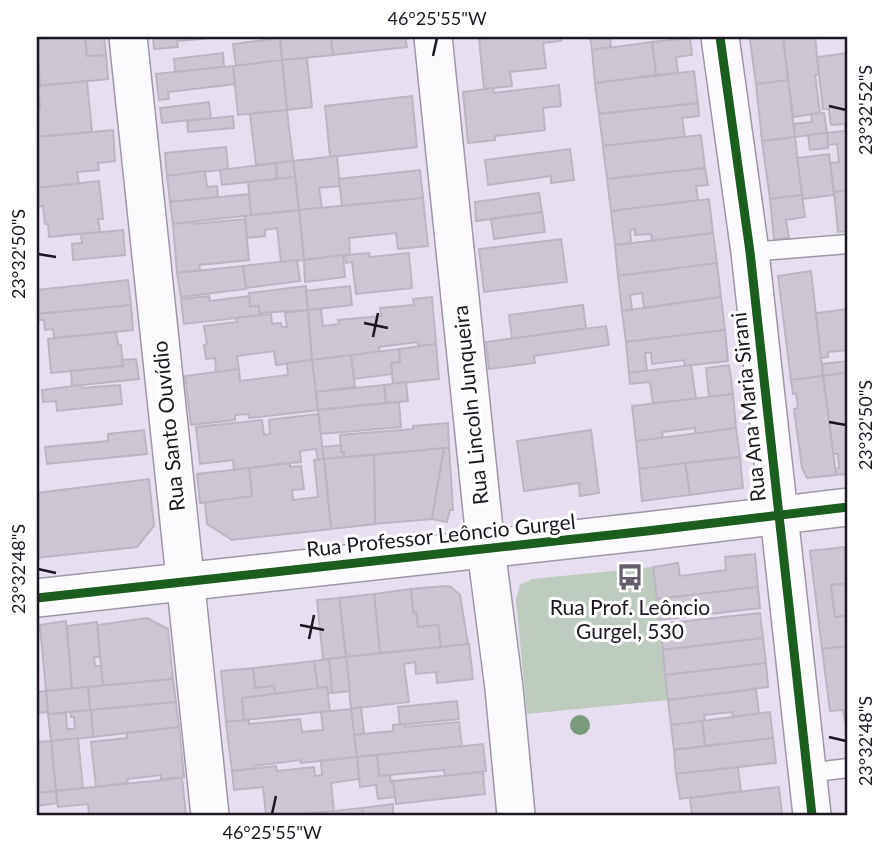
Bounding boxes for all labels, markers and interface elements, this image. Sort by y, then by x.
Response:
text: 46°25'55"W [387,7,487,29]
text: 23°32'52"S [854,65,876,155]
text: 23°32'50"S [7,209,29,299]
street label: Rua Lincoln Junqueira [447,304,492,506]
street label: Rua Ana Maria Sirani [725,311,770,503]
street label: Rua Santo Ouvídio [146,340,189,513]
text: 23°32'50"S [854,380,876,470]
street label: Rua Professor Leôncio Gurgel [305,508,577,561]
text: 23°32'48"S [7,524,29,614]
bus stop icon: Rua Prof. Leôncio Gurgel, 530 [615,562,645,592]
place label: Rua Prof. Leôncio Gurgel, 530 [550,594,710,643]
text: 23°32'48"S [854,696,876,786]
text: 46°25'55"W [222,821,322,843]

